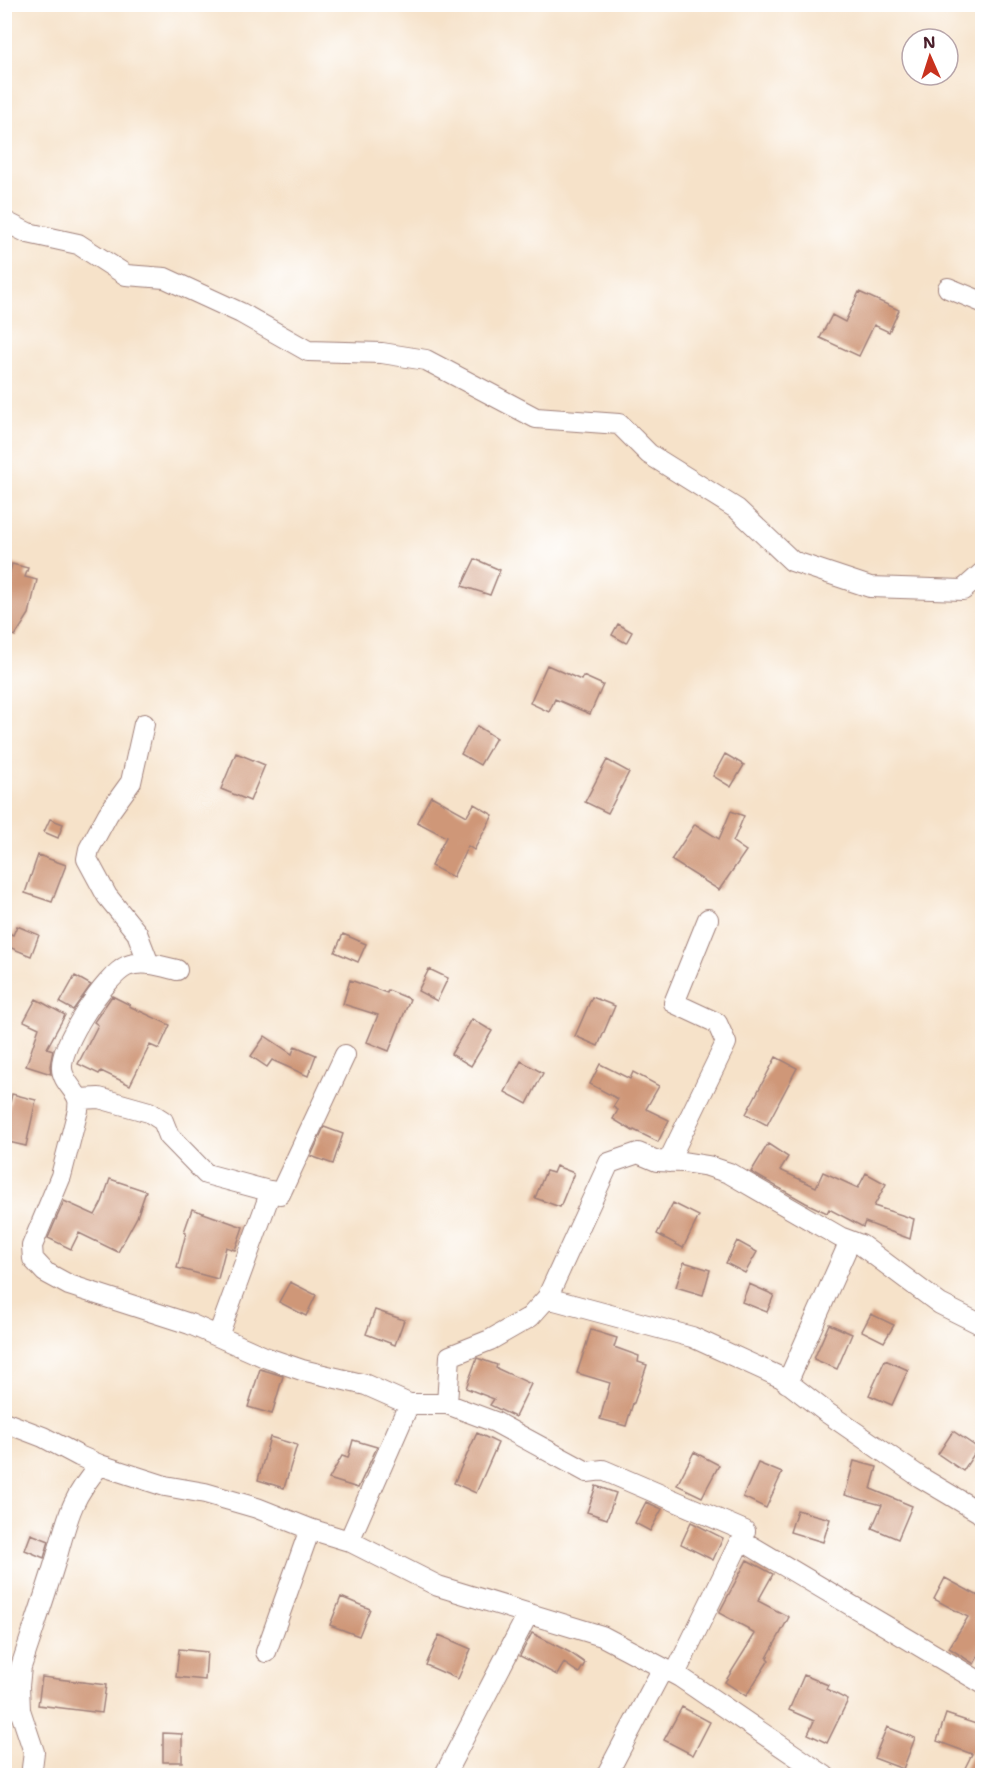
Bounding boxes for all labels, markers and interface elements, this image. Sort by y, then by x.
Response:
north arrow [900,27,960,87]
text: N [922,32,936,53]

